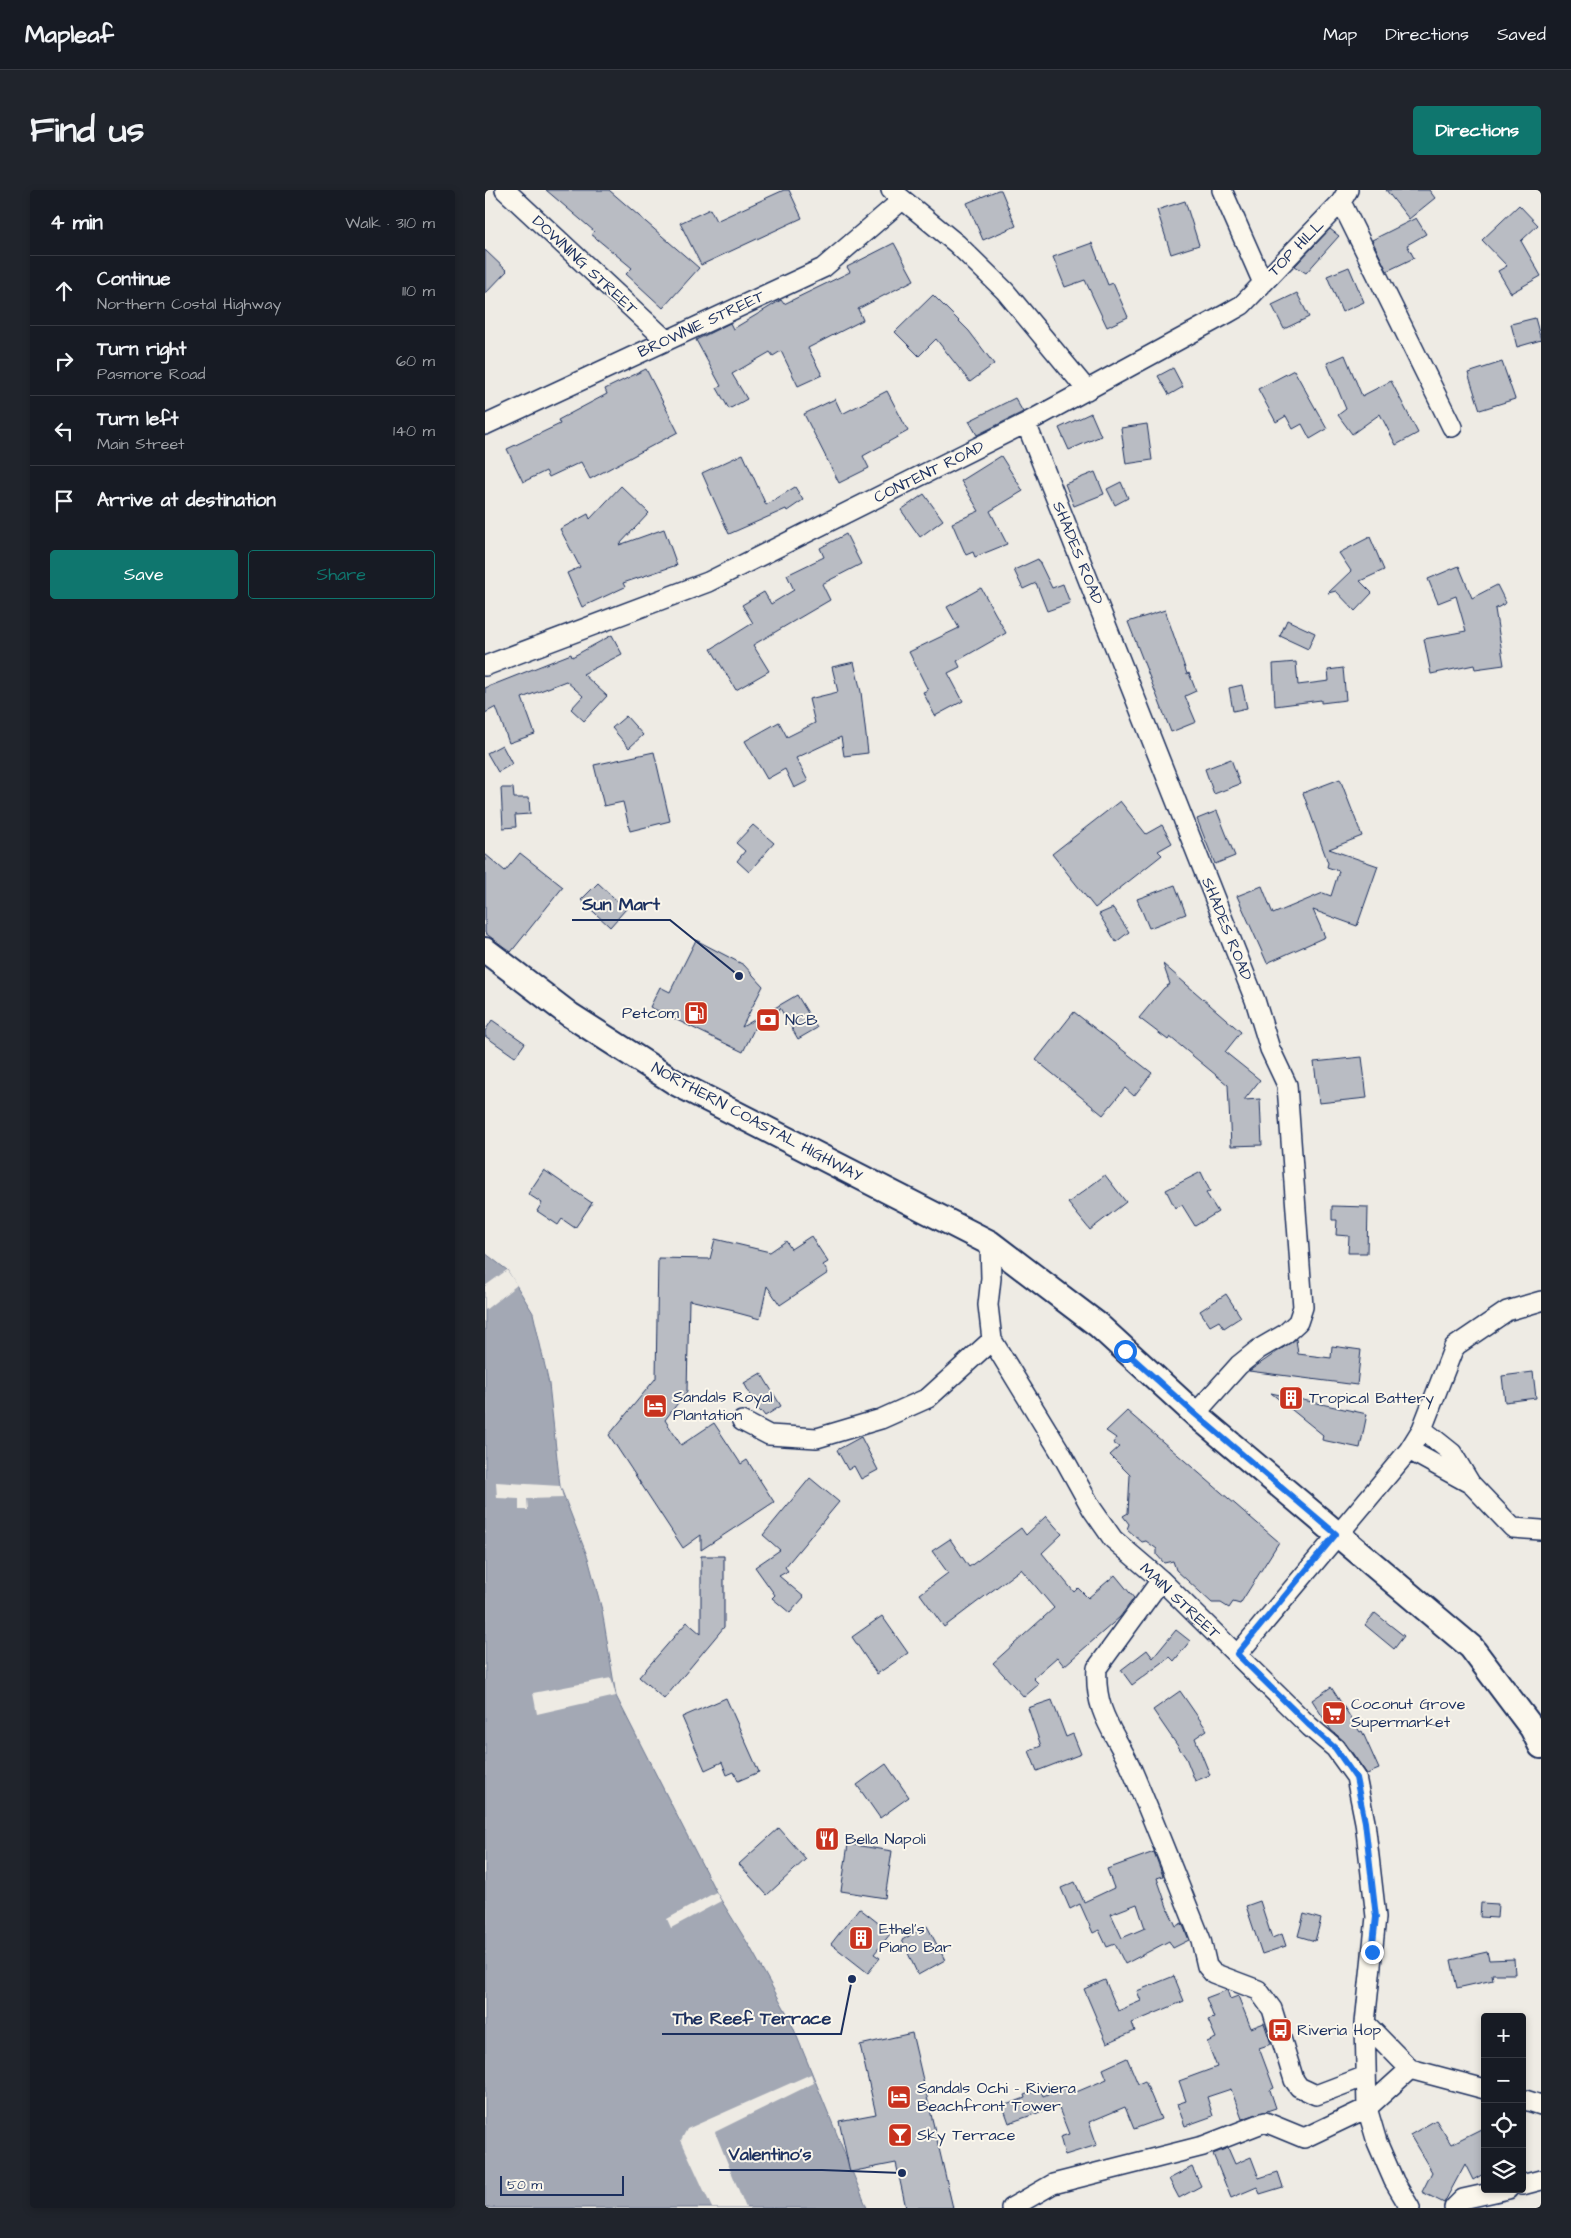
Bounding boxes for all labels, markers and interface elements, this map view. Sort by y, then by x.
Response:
text: Mapleaf [25,18,114,52]
text: Map [1323,22,1357,47]
text: Directions [1385,22,1469,47]
text: Saved [1497,22,1546,47]
text: Find us [30,106,144,155]
button: Directions [1413,106,1541,155]
text: 4 min [50,208,103,237]
street label: DOWNING STREET [528,210,643,320]
text: Walk · 310 m [345,212,435,234]
street label: TOP HILL [1263,215,1329,281]
text: Continue [97,266,171,293]
icon: ahead [50,277,78,305]
text: 110 m [402,280,435,302]
street label: BROWNIE STREET [634,285,768,363]
text: Northern Costal Highway [97,293,281,315]
text: Turn right [97,336,186,363]
icon: right [50,347,78,375]
text: 60 m [396,350,435,372]
text: Pasmore Road [97,363,205,385]
text: Turn left [97,406,178,433]
icon: left [50,417,78,445]
text: 140 m [393,420,435,442]
text: Main Street [97,433,185,455]
street label: CONTENT ROAD [870,436,988,508]
icon: arrive [50,487,78,515]
text: Arrive at destination [97,487,276,514]
street label: SHADES ROAD [1047,498,1109,608]
button: Save [50,550,238,599]
button: Share [248,550,435,599]
street label: SHADES ROAD [1196,874,1258,984]
callout: Sun Mart [572,887,670,920]
text: Sun Mart [581,892,661,917]
fuel station icon: Petcom [683,1000,709,1026]
place label: Petcom [622,1002,680,1024]
bank icon: NCB [755,1007,781,1033]
place label: NCB [785,1009,818,1031]
street label: NORTHERN COASTAL HIGHWAY [648,1057,867,1187]
route start [1114,1340,1137,1363]
building icon: Tropical Battery [1278,1385,1304,1411]
place label: Sandals Royal Plantation [673,1386,773,1426]
place label: Tropical Battery [1309,1387,1434,1410]
hotel icon: Sandals Royal Plantation [642,1393,668,1419]
street label: MAIN STREET [1135,1558,1225,1644]
place label: Coconut Grove Supermarket [1351,1693,1466,1733]
supermarket icon: Coconut Grove Supermarket [1321,1700,1347,1726]
restaurant icon: Bella Napoli [814,1826,840,1852]
place label: Bella Napoli [845,1828,926,1850]
place label: Ethel's Piano Bar [879,1918,952,1958]
building icon: Ethel's Piano Bar [848,1925,874,1951]
route end [1361,1941,1384,1964]
callout: The Reef Terrace [662,2001,841,2034]
text: The Reef Terrace [672,2006,831,2031]
map controls [1481,2013,1526,2193]
button: + [1481,2013,1526,2058]
bus stop icon: Riveria Hop [1267,2017,1293,2043]
place label: Riveria Hop [1297,2019,1381,2041]
button: − [1481,2058,1526,2103]
place label: Sandals Ochi - Riviera Beachfront Tower [917,2077,1076,2117]
hotel icon: Sandals Ochi - Riviera Beachfront Tower [886,2084,912,2110]
button: locate [1481,2103,1526,2148]
bar icon: Sky Terrace [887,2122,913,2148]
place label: Sky Terrace [917,2124,1016,2147]
callout: Valentino's [719,2137,822,2170]
text: Valentino's [727,2142,812,2167]
button: layers [1481,2148,1526,2193]
scale bar [500,2173,624,2196]
text: 50 m [507,2175,542,2195]

